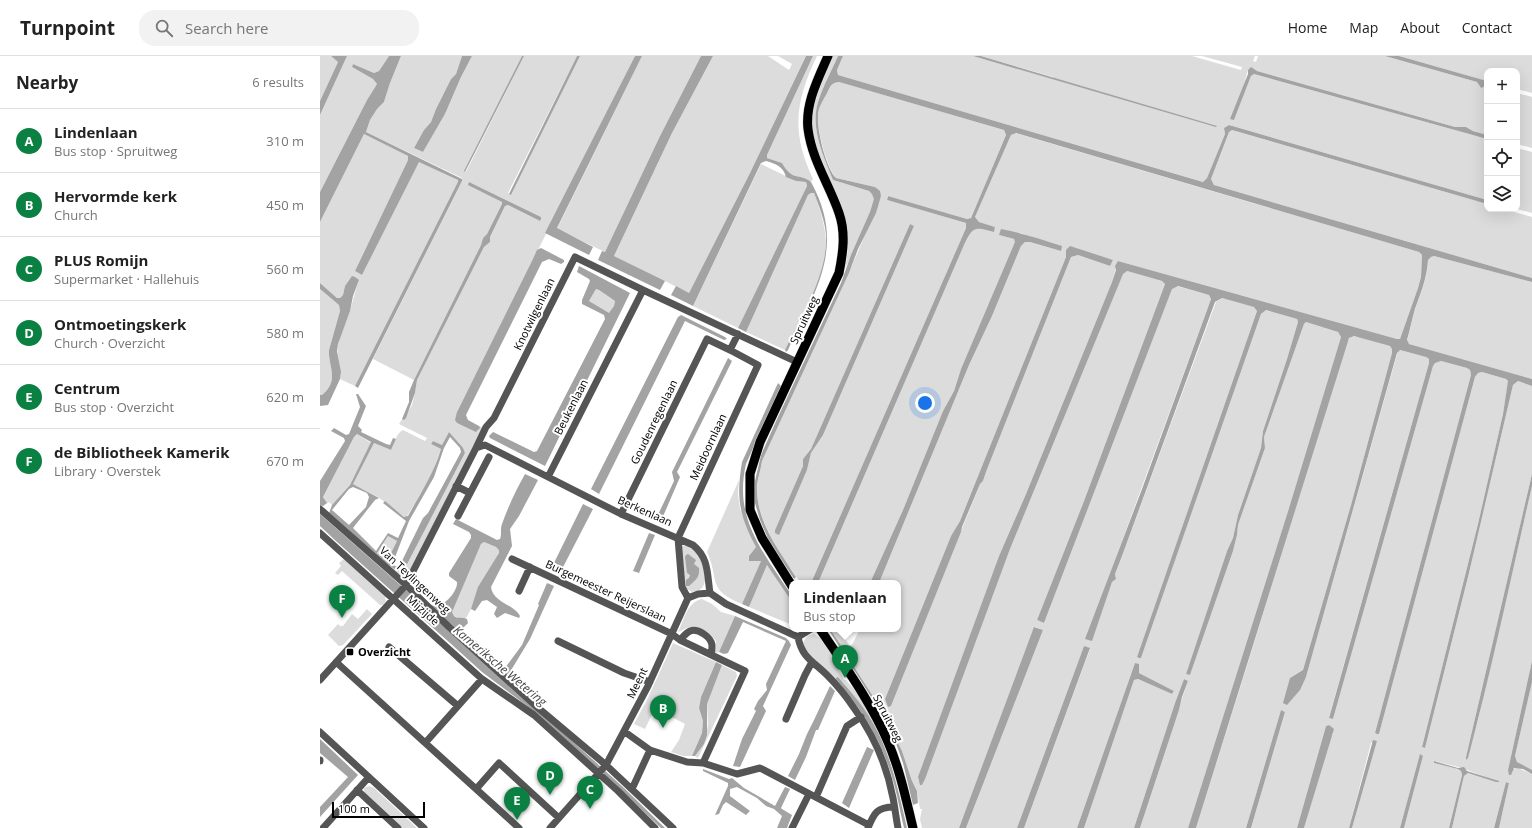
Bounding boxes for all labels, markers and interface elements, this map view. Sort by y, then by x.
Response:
search box [139,10,419,46]
text: Turnpoint [20,15,115,41]
icon: search [153,17,175,39]
text: Search here [185,18,269,38]
text: Home [1288,18,1327,37]
text: Map [1349,18,1378,37]
text: About [1400,18,1440,37]
text: Contact [1462,18,1512,37]
map controls [1484,68,1520,212]
button: + [1484,68,1520,104]
text: Nearby [16,71,78,94]
text: 6 results [252,73,304,91]
button: − [1484,104,1520,140]
text: Lindenlaan [54,122,138,142]
text: A [25,132,33,150]
text: 310 m [266,132,304,150]
button: locate [1484,140,1520,176]
text: Bus stop · Spruitweg [54,142,177,160]
button: layers [1484,176,1520,212]
text: Hervormde kerk [54,186,177,206]
text: B [25,196,33,214]
text: 450 m [266,196,304,214]
text: Church [54,206,98,224]
text: PLUS Romijn [54,250,148,270]
text: C [25,260,33,278]
text: 560 m [266,260,304,278]
text: Supermarket · Hallehuis [54,270,199,288]
street label: Knotwilgenlaan [510,275,558,352]
street label: Spruitweg [786,293,821,346]
text: Ontmoetingskerk [54,314,186,334]
text: D [24,324,34,342]
text: 580 m [266,324,304,342]
text: Church · Overzicht [54,334,165,352]
street label: Beukenlaan [550,376,591,437]
street label: Goudenregenlaan [627,377,681,467]
text: Centrum [54,378,120,398]
text: E [25,388,33,406]
text: 620 m [266,388,304,406]
your location [915,393,935,413]
text: Bus stop · Overzicht [54,398,174,416]
street label: Meidoornlaan [686,411,730,483]
text: de Bibliotheek Kamerik [54,442,229,462]
text: F [25,452,33,470]
text: 670 m [266,452,304,470]
text: Library · Overstek [54,462,161,480]
street label: Berkenlaan [616,492,675,529]
street label: Van Teylingenweg [377,543,454,616]
street label: Burgemeester Reijerslaan [543,556,669,625]
popup [789,580,901,632]
pin: F [329,585,355,618]
text: Lindenlaan [803,587,887,607]
street label: Mijzijde [404,591,443,628]
text: Bus stop [803,607,856,625]
water label: Kameriksche Wetering [450,621,551,710]
place label: Overzicht [358,644,411,659]
pin: A [832,645,858,678]
marker: Overzicht [345,647,355,657]
street label: Meent [623,665,651,701]
street label: Spruitweg [870,691,907,744]
pin: B [650,695,676,728]
pin: D [537,762,563,795]
pin: C [577,776,603,809]
pin: E [504,787,530,820]
scale bar [332,800,425,819]
text: 100 m [338,801,370,816]

